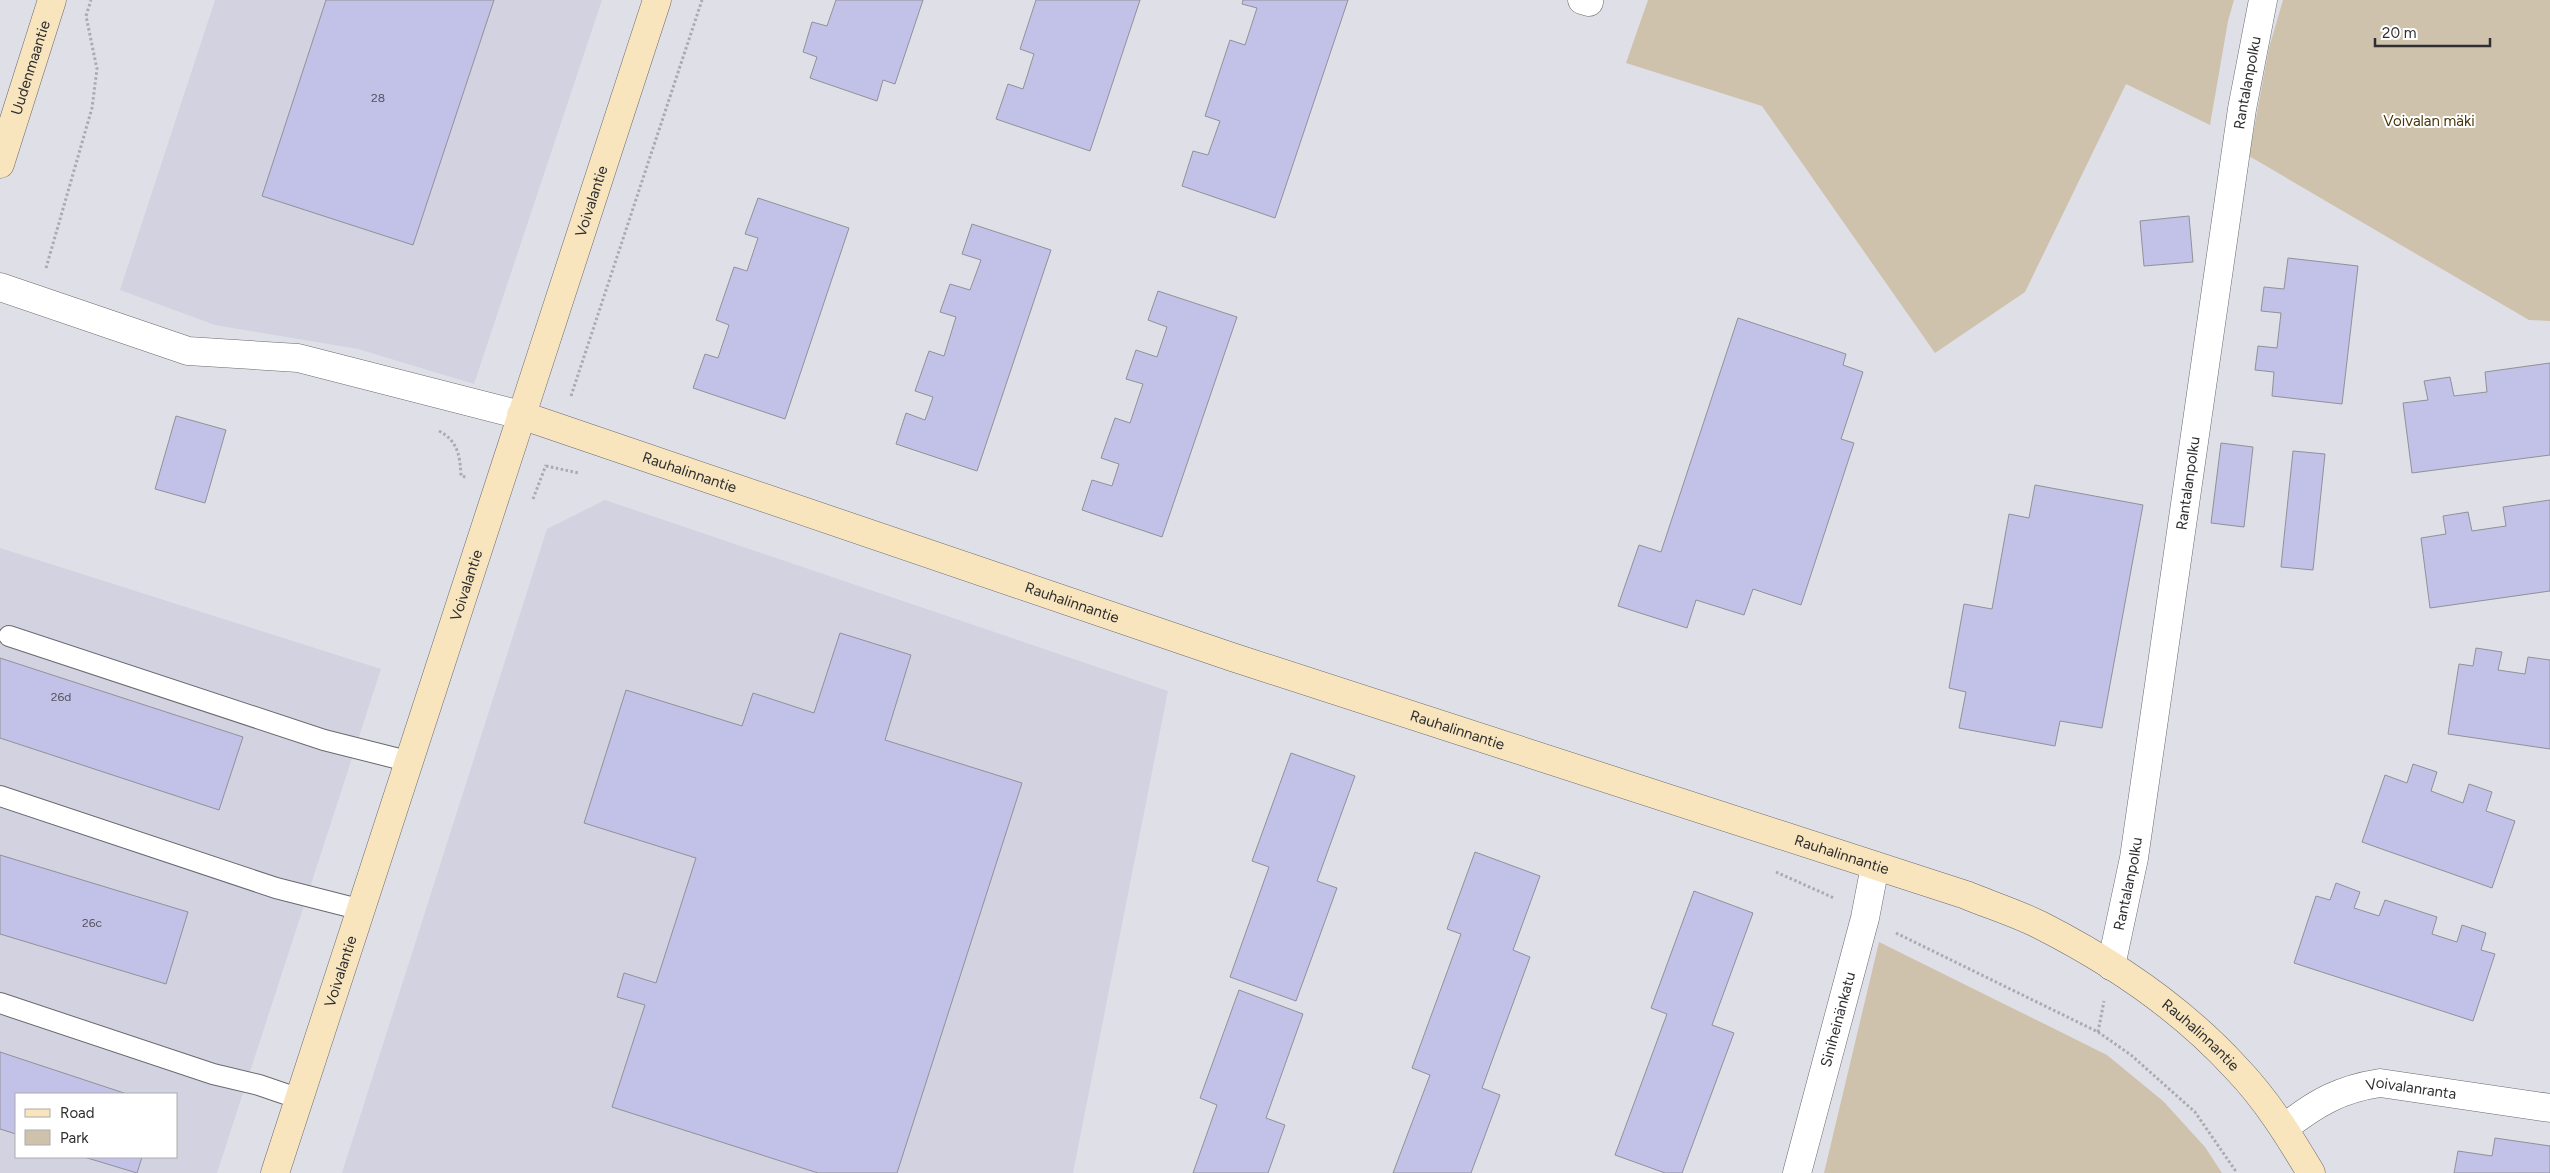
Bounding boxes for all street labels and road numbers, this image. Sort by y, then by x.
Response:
street label: Uudenmaantie [7,18,54,117]
street label: Rantalanpolku [2230,34,2265,131]
street label: Voivalantie [571,163,611,239]
street label: Rantalanpolku [2172,435,2204,531]
street label: Rauhalinnantie [640,448,739,497]
street label: Voivalantie [446,547,486,623]
street label: Rauhalinnantie [1022,578,1121,627]
street label: Rauhalinnantie [1408,706,1507,754]
street label: Rauhalinnantie [1792,831,1891,878]
street label: Rantalanpolku [2110,836,2146,932]
street label: Voivalantie [321,933,361,1009]
street label: Siniheinänkatu [1817,970,1859,1069]
street label: Rauhalinnantie [2158,995,2243,1075]
street label: Voivalanranta [2364,1073,2458,1103]

